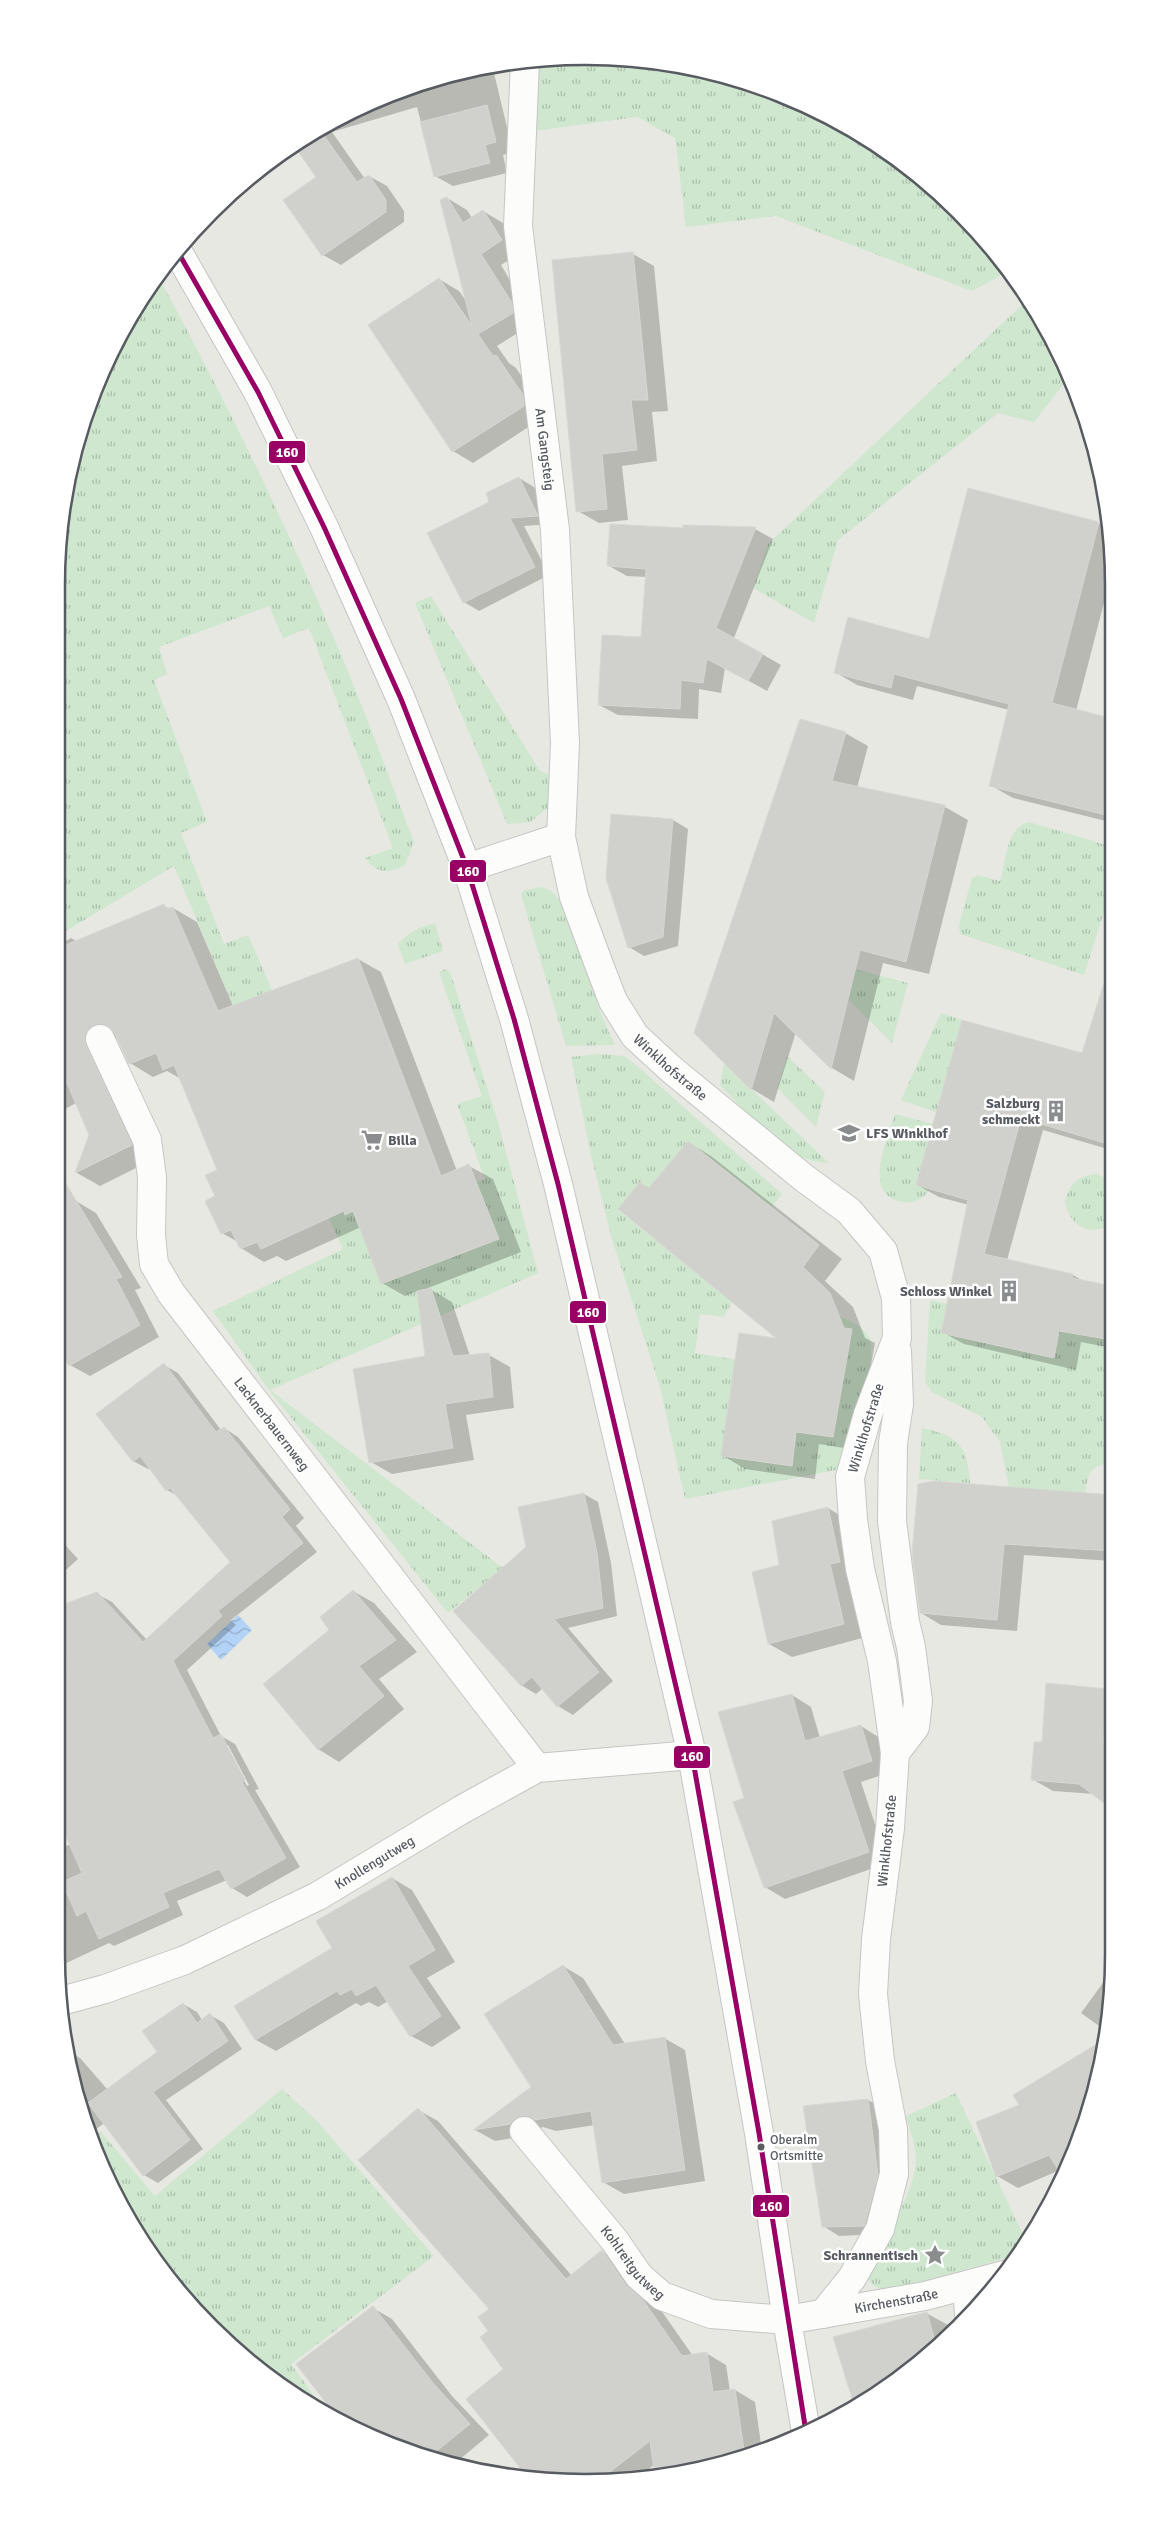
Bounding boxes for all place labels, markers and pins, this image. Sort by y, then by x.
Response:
place label: Salzburg schmeckt [982,1095,1041,1128]
building icon: Salzburg schmeckt [1043,1098,1069,1124]
school or university icon: LFS Winklhof [836,1120,862,1146]
place label: LFS Winklhof [866,1125,949,1142]
supermarket icon: Billa [359,1127,385,1153]
place label: Billa [388,1132,417,1149]
building icon: Schloss Winkel [996,1278,1022,1304]
place label: Schloss Winkel [900,1283,993,1300]
place label: Oberalm Ortsmitte [770,2132,823,2164]
marker: Oberalm Ortsmitte [756,2142,766,2152]
place icon: Schrannentisch [922,2242,948,2268]
place label: Schrannentisch [824,2247,918,2264]

